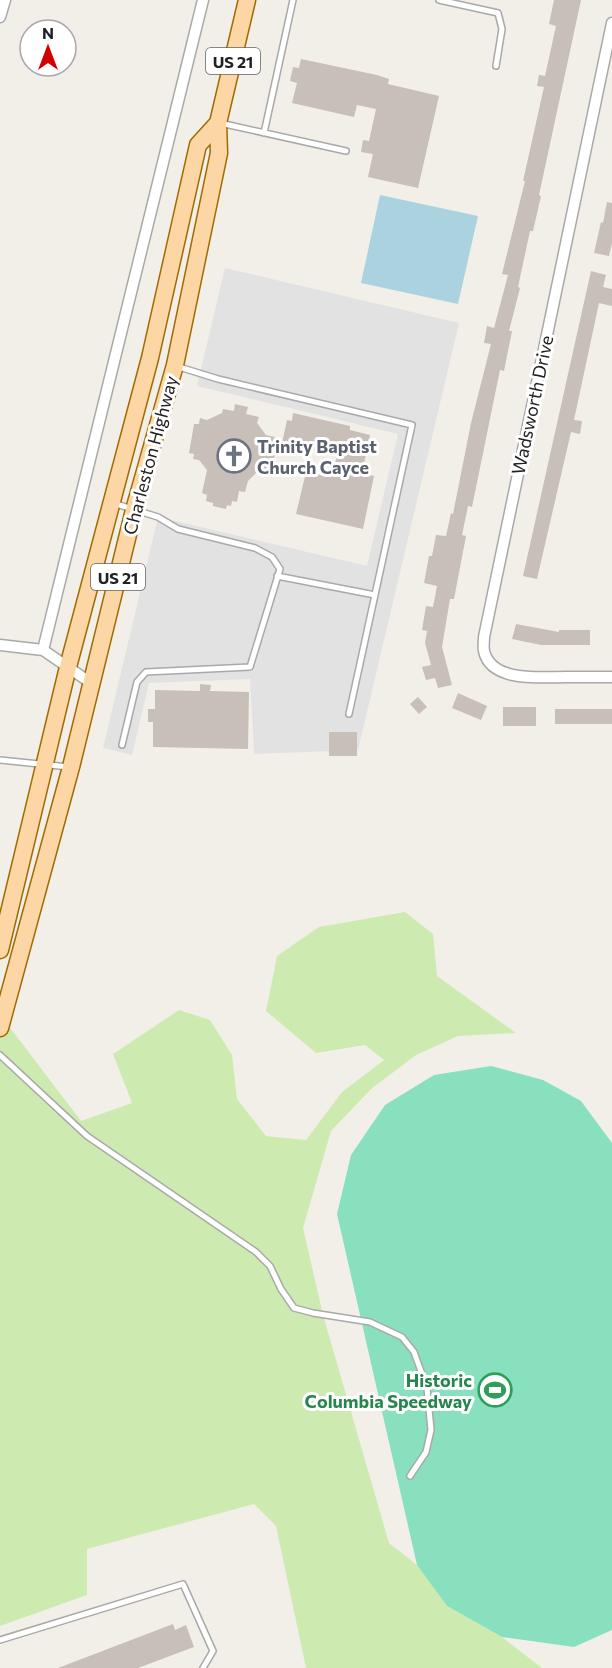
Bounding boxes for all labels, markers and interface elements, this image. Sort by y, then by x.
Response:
north arrow [18,18,78,78]
text: N [42,23,54,42]
road number: US 21 [206,48,260,74]
street label: Wadsworth Drive [506,333,558,477]
street label: Charleston Highway [118,373,182,537]
place label: Trinity Baptist Church Cayce [257,435,377,478]
church icon: Trinity Baptist Church Cayce [216,438,252,474]
road number: US 21 [91,564,145,590]
place label: Historic Columbia Speedway [305,1369,472,1412]
sports icon: Historic Columbia Speedway [477,1372,513,1408]

